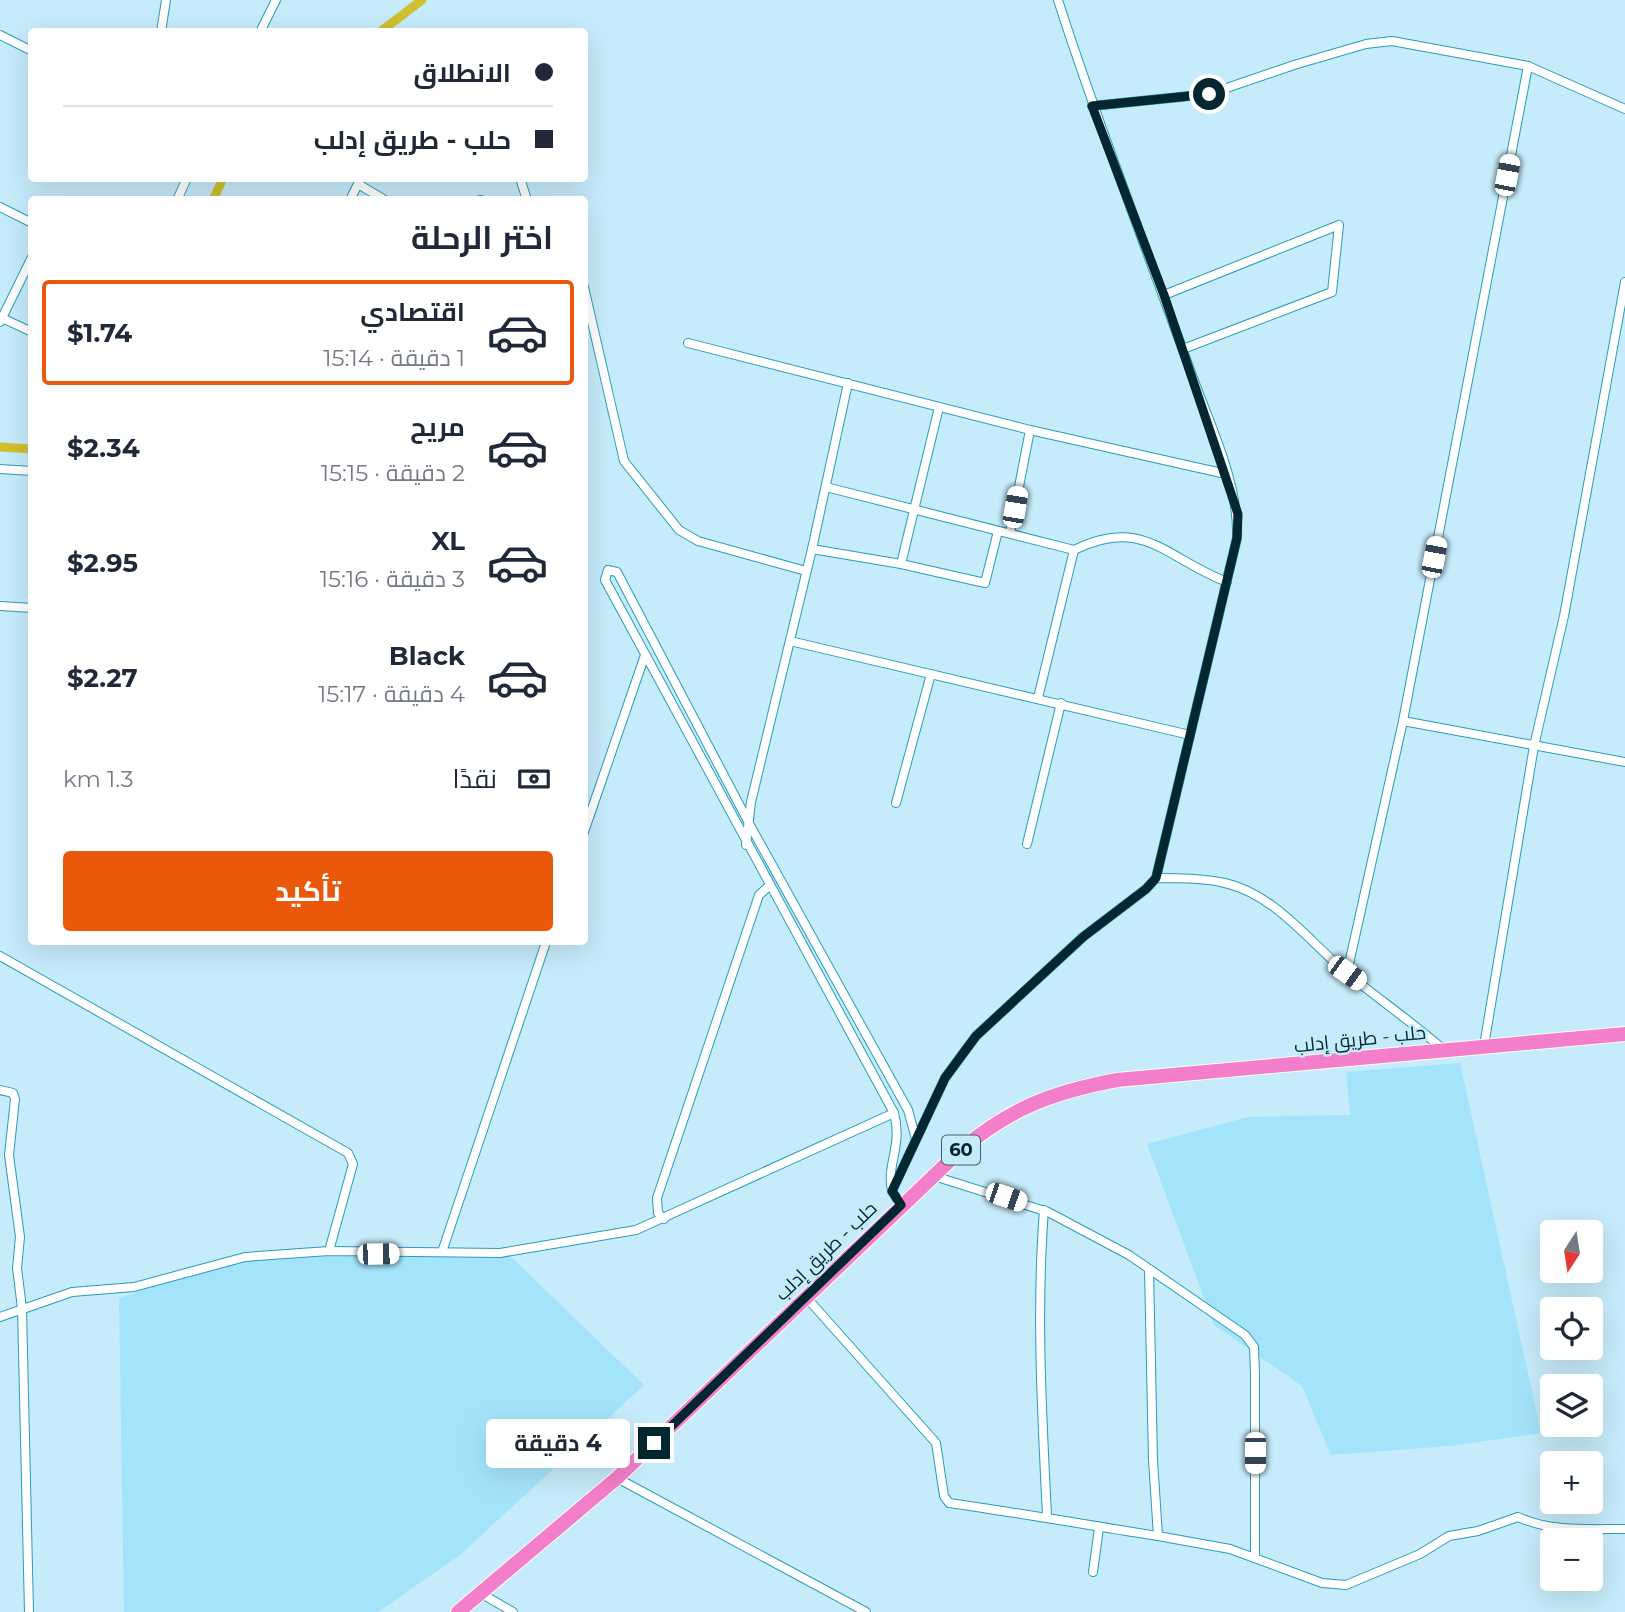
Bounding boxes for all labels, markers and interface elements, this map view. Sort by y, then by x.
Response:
text: الانطلاق [413,57,511,89]
route start [1193,78,1225,110]
text: حلب - طريق إدلب [314,124,511,156]
car [1493,152,1522,198]
text: اختر الرحلة [411,218,553,257]
text: اقتصادي [360,296,465,328]
icon: car [486,301,549,364]
text: $1.74 [67,317,132,349]
text: 1 دقيقة · 15:14 [323,344,465,372]
text: مريح [410,411,465,443]
icon: car [486,416,549,479]
text: $2.34 [67,432,140,464]
text: 2 دقيقة · 15:15 [321,459,465,487]
car [1002,484,1029,530]
text: XL [431,525,465,557]
icon: car [486,531,549,594]
car [1420,534,1449,580]
text: $2.95 [67,547,138,579]
text: 3 دقيقة · 15:16 [320,565,465,593]
text: Black [389,640,465,672]
icon: car [486,646,549,709]
text: $2.27 [67,662,138,694]
text: 4 دقيقة · 15:17 [318,680,465,708]
icon: cash [515,760,553,798]
text: نقدًا [453,763,497,795]
text: 1.3 km [63,765,133,793]
button: تأكيد [63,851,553,931]
car [1324,952,1371,994]
street label: حلب - طريق إدلب [1293,1021,1427,1058]
road number: 60 [942,1135,980,1164]
car [983,1180,1030,1214]
street label: حلب - طريق إدلب [770,1197,882,1306]
north arrow [1540,1220,1603,1283]
map controls [1540,1220,1603,1591]
car [357,1243,400,1265]
button: locate [1540,1297,1603,1360]
button: layers [1540,1374,1603,1437]
callout: 4 دقيقة [486,1418,630,1468]
route end [638,1427,670,1459]
text: 4 دقيقة [514,1429,602,1457]
car [1245,1432,1266,1474]
button: + [1540,1451,1603,1514]
button: − [1540,1528,1603,1591]

